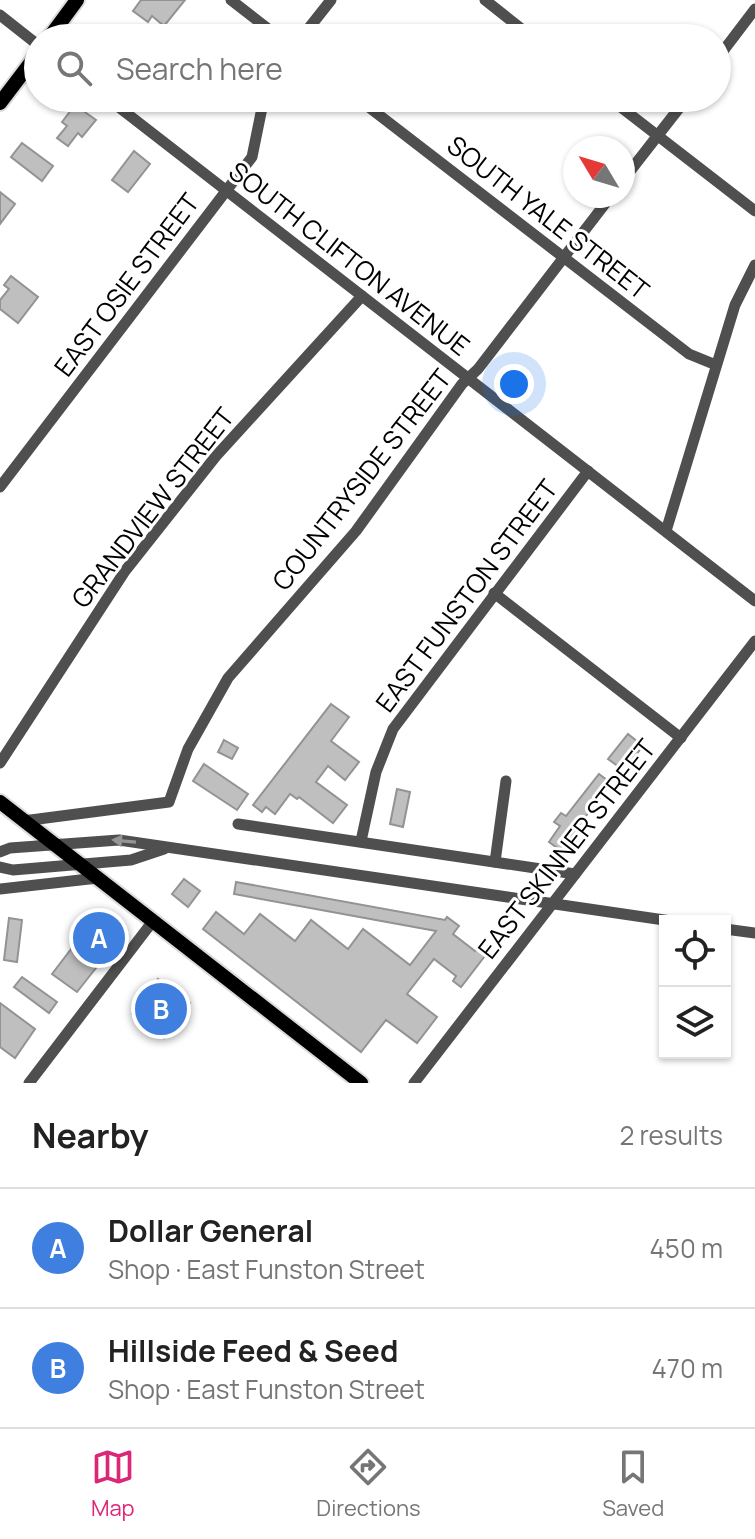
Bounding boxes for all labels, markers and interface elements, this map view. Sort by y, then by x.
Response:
search box [24,24,731,112]
icon: search [52,46,96,90]
text: Search here [116,48,283,89]
street label: SOUTH YALE STREET [440,127,657,308]
north arrow [563,136,635,208]
street label: SOUTH CLIFTON AVENUE [222,153,477,364]
street label: EAST OSIE STREET [45,185,207,383]
street label: COUNTRYSIDE STREET [263,361,459,597]
your location [494,364,534,404]
street label: GRANDVIEW STREET [63,399,242,615]
street label: EAST FUNSTON STREET [367,471,566,719]
street label: EAST SKINNER STREET [469,731,664,966]
one-way arrow [111,835,136,848]
pin: A [73,908,125,968]
map controls [659,915,731,1059]
button: locate [659,915,731,987]
pin: B [135,979,187,1039]
button: layers [659,987,731,1059]
text: Nearby [32,1112,148,1158]
text: 2 results [619,1117,723,1153]
text: Dollar General [108,1210,313,1251]
text: A [49,1230,67,1266]
text: 450 m [650,1230,723,1266]
text: Shop · East Funston Street [108,1251,425,1287]
text: Hillside Feed & Seed [108,1330,398,1371]
text: B [50,1350,66,1386]
text: 470 m [652,1350,723,1386]
text: Shop · East Funston Street [108,1371,425,1407]
tab: Map [91,1445,135,1523]
tab: Directions [316,1445,421,1523]
tab: Saved [602,1445,664,1523]

